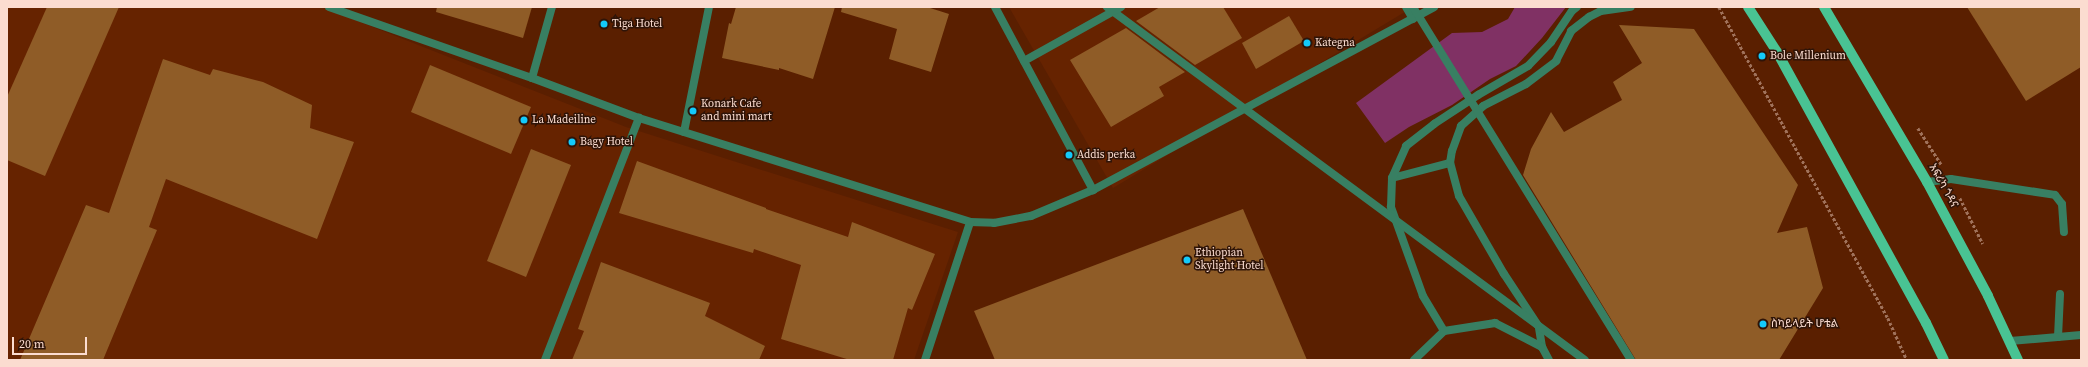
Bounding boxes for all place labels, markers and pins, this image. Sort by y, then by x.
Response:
place label: Tiga Hotel [612,17,662,31]
marker: Tiga Hotel [599,19,609,29]
place label: Kategna [1315,36,1355,50]
marker: Kategna [1302,38,1312,48]
place label: Bole Millenium [1770,49,1846,63]
marker: Bole Millenium [1757,51,1767,61]
place label: Konark Cafe and mini mart [701,98,772,124]
marker: Konark Cafe and mini mart [688,106,698,116]
place label: La Madeiline [532,113,596,127]
marker: La Madeiline [519,115,529,125]
place label: Bagy Hotel [580,135,633,149]
marker: Bagy Hotel [567,137,577,147]
place label: Addis perka [1077,148,1135,162]
marker: Addis perka [1064,150,1074,160]
place label: Ethiopian Skylight Hotel [1195,247,1264,273]
marker: Ethiopian Skylight Hotel [1182,255,1192,265]
place label: ስካይላይት ሆቴል [1771,317,1838,331]
marker: ስካይላይት ሆቴል [1758,319,1768,329]

